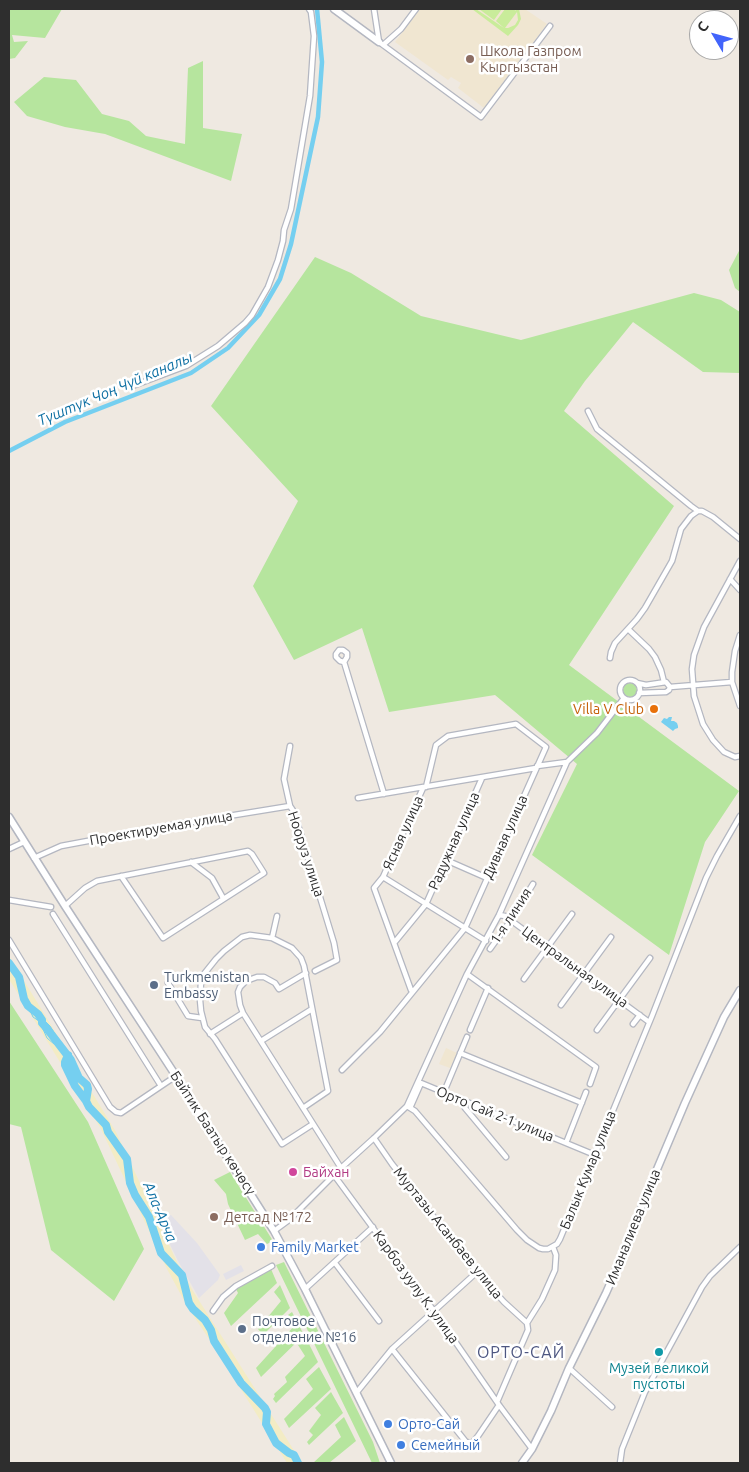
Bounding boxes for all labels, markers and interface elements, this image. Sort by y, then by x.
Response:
north arrow [689,10,739,60]
text: С [694,18,712,35]
place label: Школа Газпром Кыргызстан [480,43,582,75]
marker: Школа Газпром Кыргызстан [464,53,476,65]
water label: Түштүк Чоң Чүй каналы [35,348,195,430]
place label: Villa V Club [573,701,644,717]
marker: Villa V Club [648,703,660,715]
street label: Радужная улица [425,789,483,893]
street label: Дивная улица [479,792,531,882]
street label: Ясная улица [379,793,427,873]
street label: Проектируемая улица [88,807,234,849]
street label: Нооруз улица [284,809,328,899]
street label: 1-я линия [487,885,535,947]
street label: Центральная улица [519,923,631,1011]
place label: Turkmenistan Embassy [164,969,250,1002]
marker: Turkmenistan Embassy [148,979,160,991]
street label: Байтик Баатыр көчөсү [167,1068,259,1198]
street label: Орто Сай 2-1 улица [434,1083,556,1145]
street label: Балык Кумар улица [556,1108,620,1232]
place label: Байхан [303,1164,350,1180]
street label: Муртазы Асанбаев улица [390,1164,506,1302]
marker: Байхан [287,1166,299,1178]
street label: Иманалиева улица [602,1167,664,1287]
water label: Ала-Арча [139,1179,181,1245]
place label: Детсад №172 [224,1209,312,1225]
marker: Детсад №172 [208,1211,220,1223]
street label: Карбоз уулу К. улица [369,1227,463,1347]
place label: Family Market [271,1239,359,1255]
marker: Family Market [255,1241,267,1253]
place label: Почтовое отделение №16 [252,1313,356,1345]
marker: Почтовое отделение №16 [236,1323,248,1335]
district label: ОРТО-САЙ [476,1343,566,1363]
marker: Музей великой пустоты [653,1346,665,1358]
place label: Музей великой пустоты [609,1360,709,1392]
place label: Орто-Сай [398,1416,460,1432]
marker: Орто-Сай [382,1418,394,1430]
place label: Семейный [411,1437,480,1453]
marker: Семейный [395,1439,407,1451]

